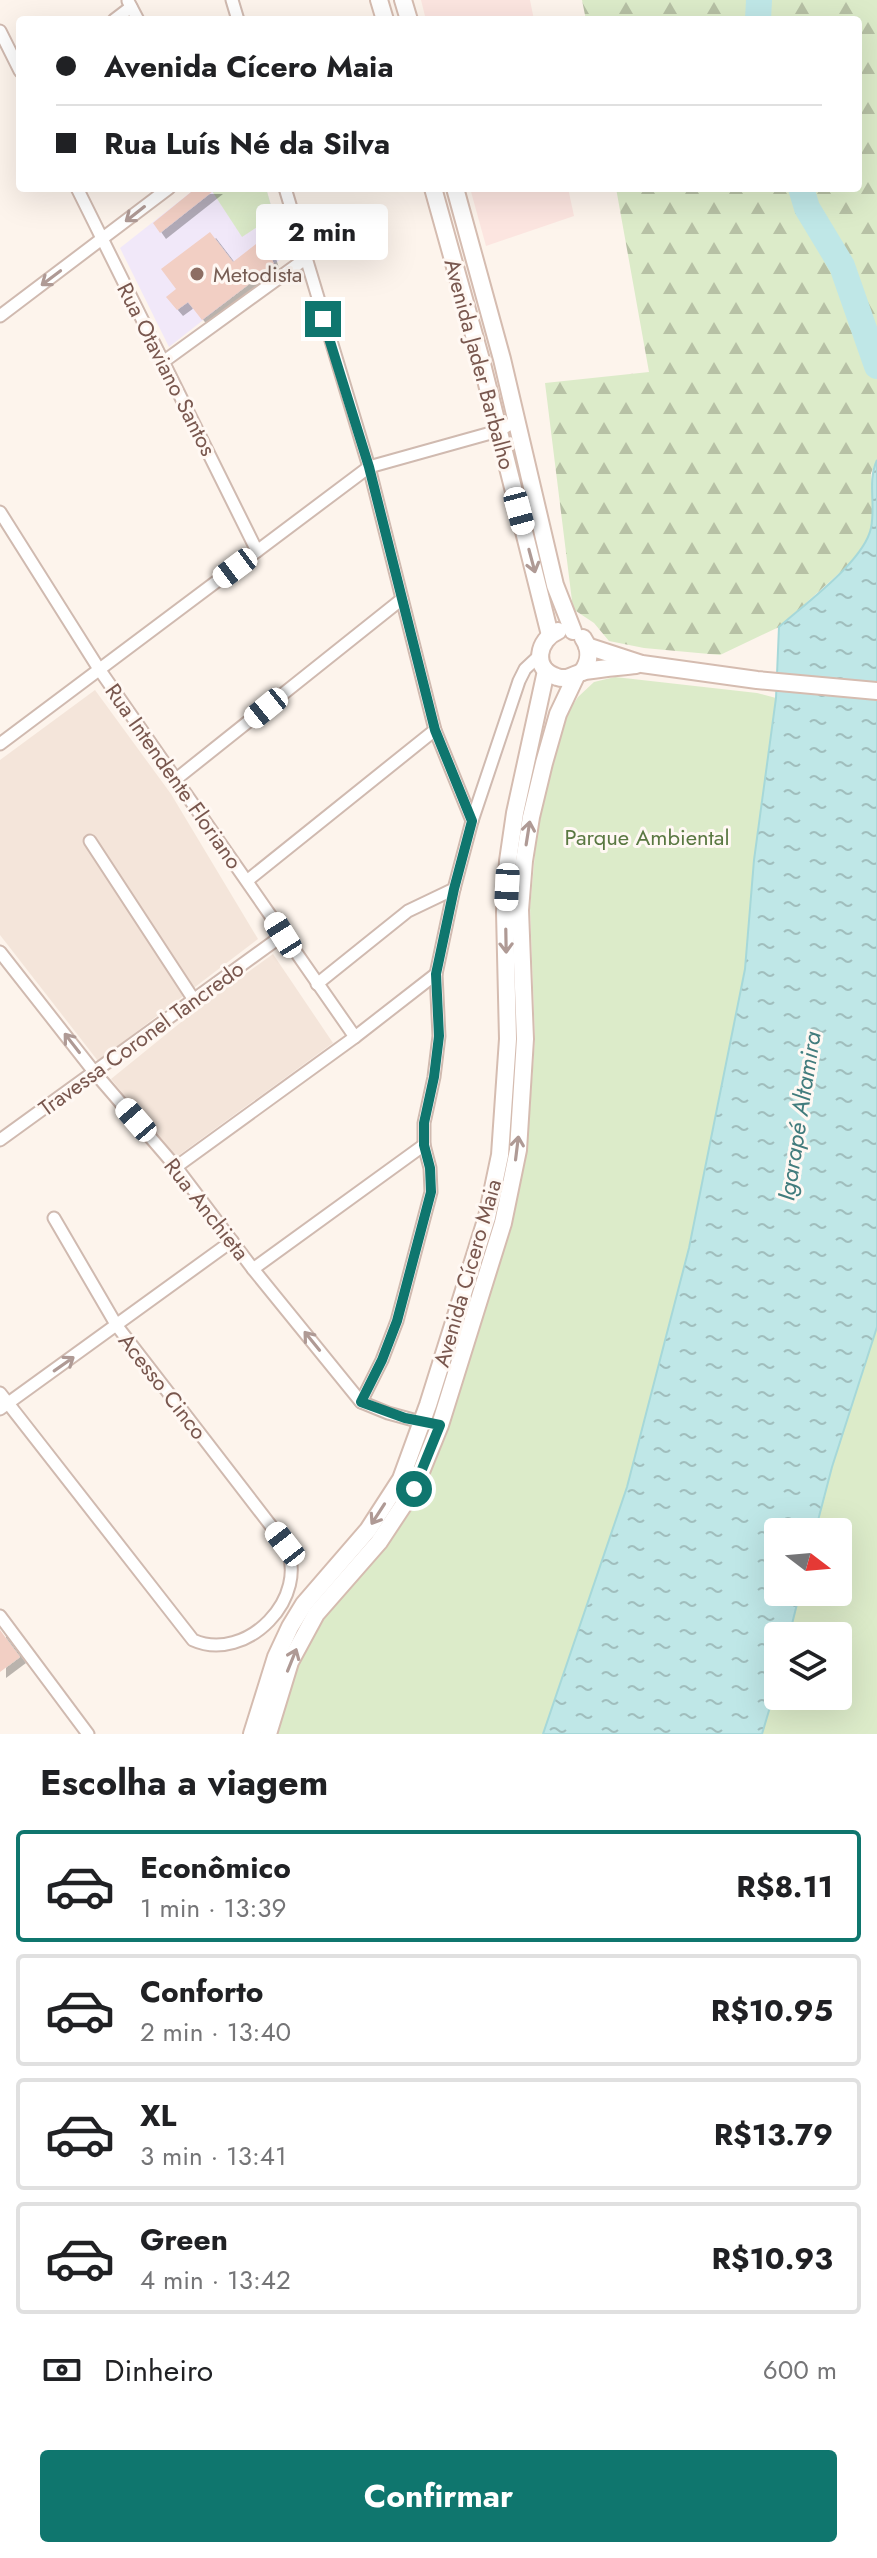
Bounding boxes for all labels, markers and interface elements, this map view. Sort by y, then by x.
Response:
text: Avenida Cícero Maia [104,45,394,88]
text: Rua Luís Né da Silva [104,122,390,165]
callout: 2 min [257,203,389,259]
one-way arrow [125,205,146,222]
text: 2 min [288,213,356,251]
street label: Avenida Jader Barbalho [436,255,524,473]
place label: Metodista [213,258,302,290]
marker: Metodista [188,265,206,283]
one-way arrow [41,269,62,286]
street label: Rua Otaviano Santos [109,277,225,461]
route end [305,301,341,337]
car [501,485,537,537]
car [209,544,261,592]
one-way arrow [526,547,541,573]
street label: Rua Intendente Floriano [98,677,250,875]
car [240,684,292,732]
one-way arrow [521,821,536,846]
park label: Parque Ambiental [565,821,729,853]
car [494,862,520,912]
car [260,908,306,962]
one-way arrow [498,927,513,954]
street label: Travessa Coronel Tancredo [32,953,250,1123]
water label: Igarapé Altamira [768,1029,830,1203]
one-way arrow [63,1033,80,1054]
car [111,1094,161,1146]
one-way arrow [510,1135,525,1162]
street label: Rua Anchieta [157,1151,257,1267]
street label: Avenida Cícero Maia [425,1175,509,1371]
street label: Acesso Cinco [111,1326,215,1446]
one-way arrow [303,1331,321,1352]
one-way arrow [52,1356,74,1372]
route start [396,1471,432,1507]
one-way arrow [370,1503,387,1525]
car [261,1518,309,1570]
north arrow [764,1518,852,1606]
map controls [764,1518,852,1710]
button: layers [764,1622,852,1710]
one-way arrow [286,1648,300,1673]
text: Escolha a viagem [40,1756,328,1808]
text: Econômico [140,1846,291,1889]
icon: car [44,1850,116,1922]
text: R$8.11 [736,1865,833,1908]
text: 1 min · 13:39 [140,1889,286,1927]
text: Conforto [140,1970,264,2013]
icon: car [44,1974,116,2046]
text: R$10.95 [711,1989,833,2032]
text: 2 min · 13:40 [140,2013,291,2051]
text: XL [140,2094,176,2137]
icon: car [44,2098,116,2170]
text: R$13.79 [714,2113,833,2156]
text: 3 min · 13:41 [140,2137,287,2175]
text: Green [140,2218,228,2261]
icon: car [44,2222,116,2294]
text: R$10.93 [711,2237,833,2280]
text: 4 min · 13:42 [140,2261,291,2299]
icon: cash [40,2348,84,2392]
text: Dinheiro [104,2349,213,2392]
text: 600 m [763,2351,837,2389]
button: Confirmar [40,2450,837,2542]

